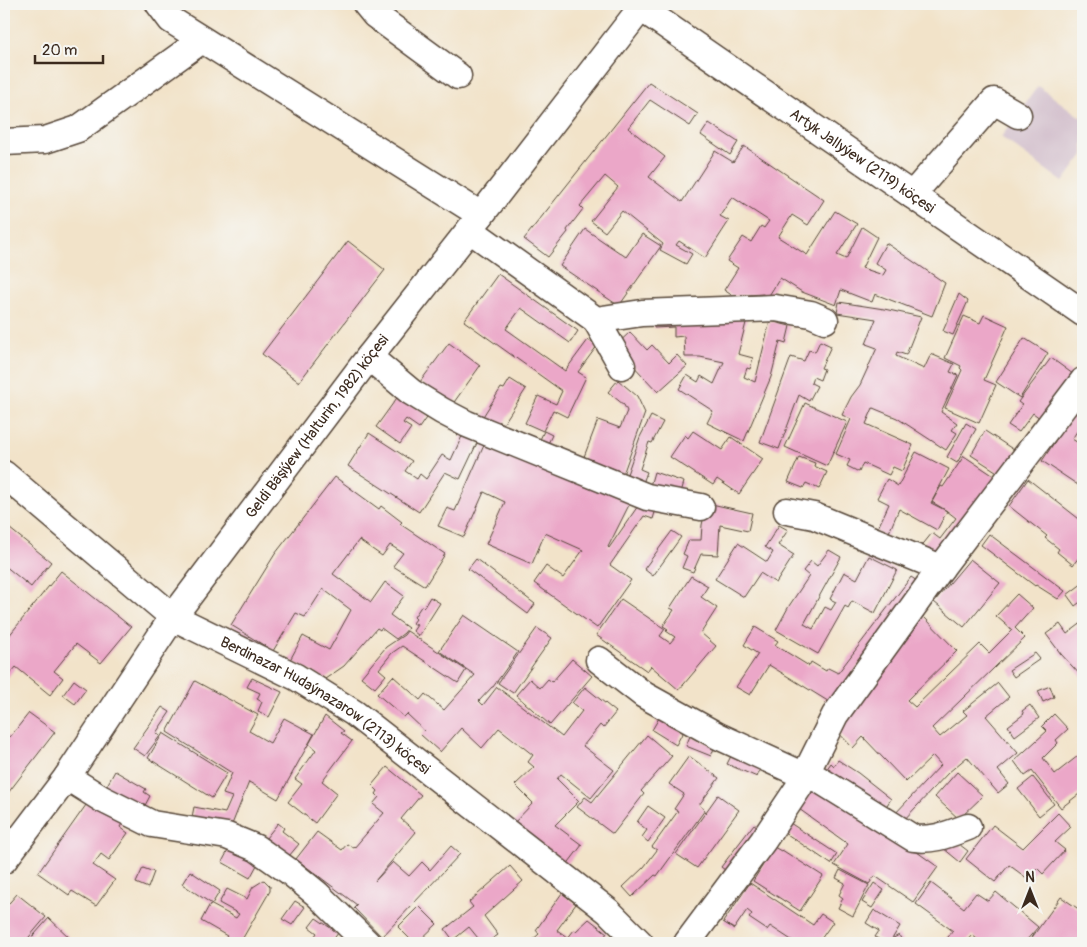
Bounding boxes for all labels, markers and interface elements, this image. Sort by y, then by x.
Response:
scale bar [35,32,102,64]
text: 20 m [42,41,77,60]
street label: Artyk Jallyýew (2119) köçesi [786,104,939,218]
street label: Geldi Bäşiýew (Halturin, 1982) köçesi [241,330,393,522]
street label: Berdinazar Hudaýnazarow (2113) köçesi [217,632,434,779]
north arrow [1004,864,1054,914]
text: N [1025,869,1035,886]

